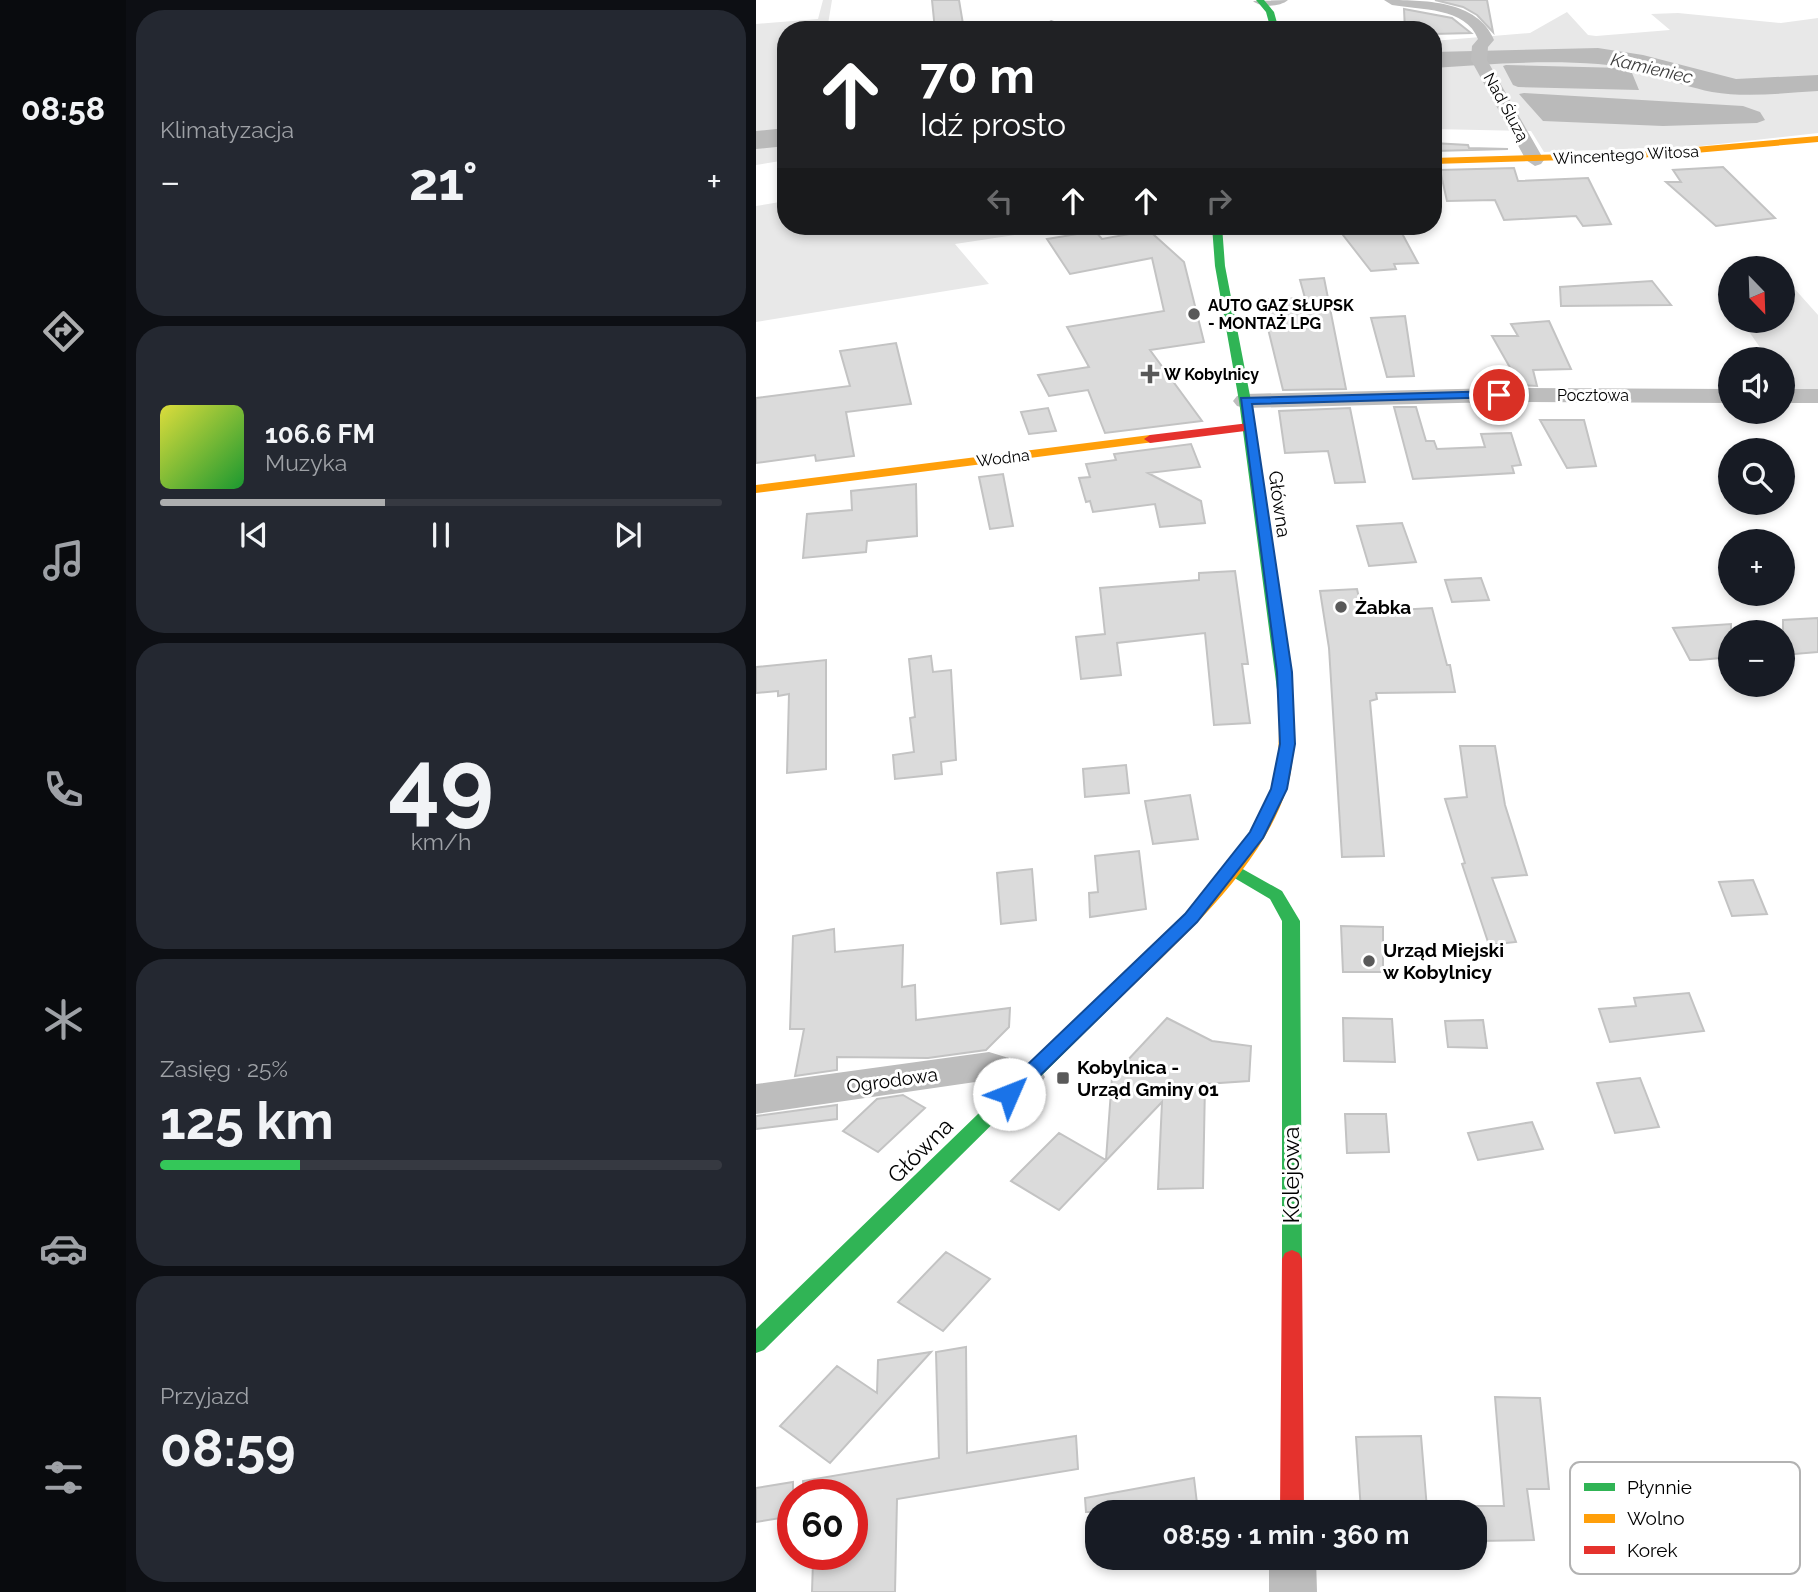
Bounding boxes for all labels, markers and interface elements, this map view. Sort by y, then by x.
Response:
text: 70 m [920,47,1035,104]
water label: Kamieniec [1609,48,1696,88]
icon: ahead [805,49,896,140]
street label: Nad Śluzą [1479,69,1533,144]
text: 08:58 [21,90,105,127]
text: Idź prosto [920,106,1066,143]
text: Klimatyzacja [160,116,294,143]
street label: Wincentego Witosa [1553,142,1699,168]
text: 21° [409,151,478,212]
text: − [160,159,180,204]
text: + [706,159,722,204]
icon: left [981,182,1019,220]
icon: ahead [1054,182,1092,220]
icon: ahead [1127,182,1165,220]
icon: right [1200,182,1238,220]
north arrow [1718,256,1796,332]
map controls [1718,256,1795,697]
place label: AUTO GAZ SŁUPSK - MONTAŻ LPG [1208,296,1354,333]
marker: AUTO GAZ SŁUPSK - MONTAŻ LPG [1186,306,1202,322]
icon: directions [39,307,88,356]
button: sound [1718,347,1795,424]
place label: W Kobylnicy [1164,365,1259,384]
pin [1469,365,1529,425]
marker: W Kobylnicy [1142,366,1158,382]
icon: arrive [1480,376,1518,414]
street label: Pocztowa [1557,386,1629,405]
text: 106.6 FM [265,419,375,449]
button: search [1718,438,1795,515]
street label: Wodna [975,445,1031,471]
text: Muzyka [265,449,347,476]
street label: Główna [1264,469,1296,539]
icon: previous [235,516,273,554]
icon: pause [422,516,460,554]
icon: next [609,516,647,554]
button: + [1718,529,1795,606]
icon: music [39,536,88,585]
place label: Żabka [1355,596,1411,618]
marker: Żabka [1333,599,1349,615]
button: − [1718,620,1795,697]
text: 49 [388,729,494,836]
icon: phone [39,765,88,814]
text: km/h [411,828,471,855]
place label: Urząd Miejski w Kobylnicy [1383,939,1504,983]
marker: Urząd Miejski w Kobylnicy [1361,953,1377,969]
icon: climate [39,995,88,1044]
text: Zasięg · 25% [160,1055,288,1082]
place label: Kobylnica - Urząd Gminy 01 [1077,1056,1219,1100]
position arrow [972,1057,1046,1131]
street label: Ogrodowa [845,1063,939,1097]
marker: Kobylnica - Urząd Gminy 01 [1055,1070,1071,1086]
text: 125 km [160,1090,334,1151]
street label: Główna [882,1112,958,1188]
street label: Kolejowa [1277,1127,1304,1223]
icon: car [39,1224,88,1273]
text: Przyjazd [160,1382,249,1409]
text: 08:59 [160,1417,296,1478]
icon: filters [39,1453,88,1502]
legend [1570,1462,1800,1574]
text: Płynnie [1627,1476,1692,1498]
speed limit sign: 60 [777,1479,868,1570]
text: Wolno [1627,1507,1684,1529]
text: 08:59 · 1 min · 360 m [1163,1520,1409,1550]
text: Korek [1627,1539,1678,1561]

